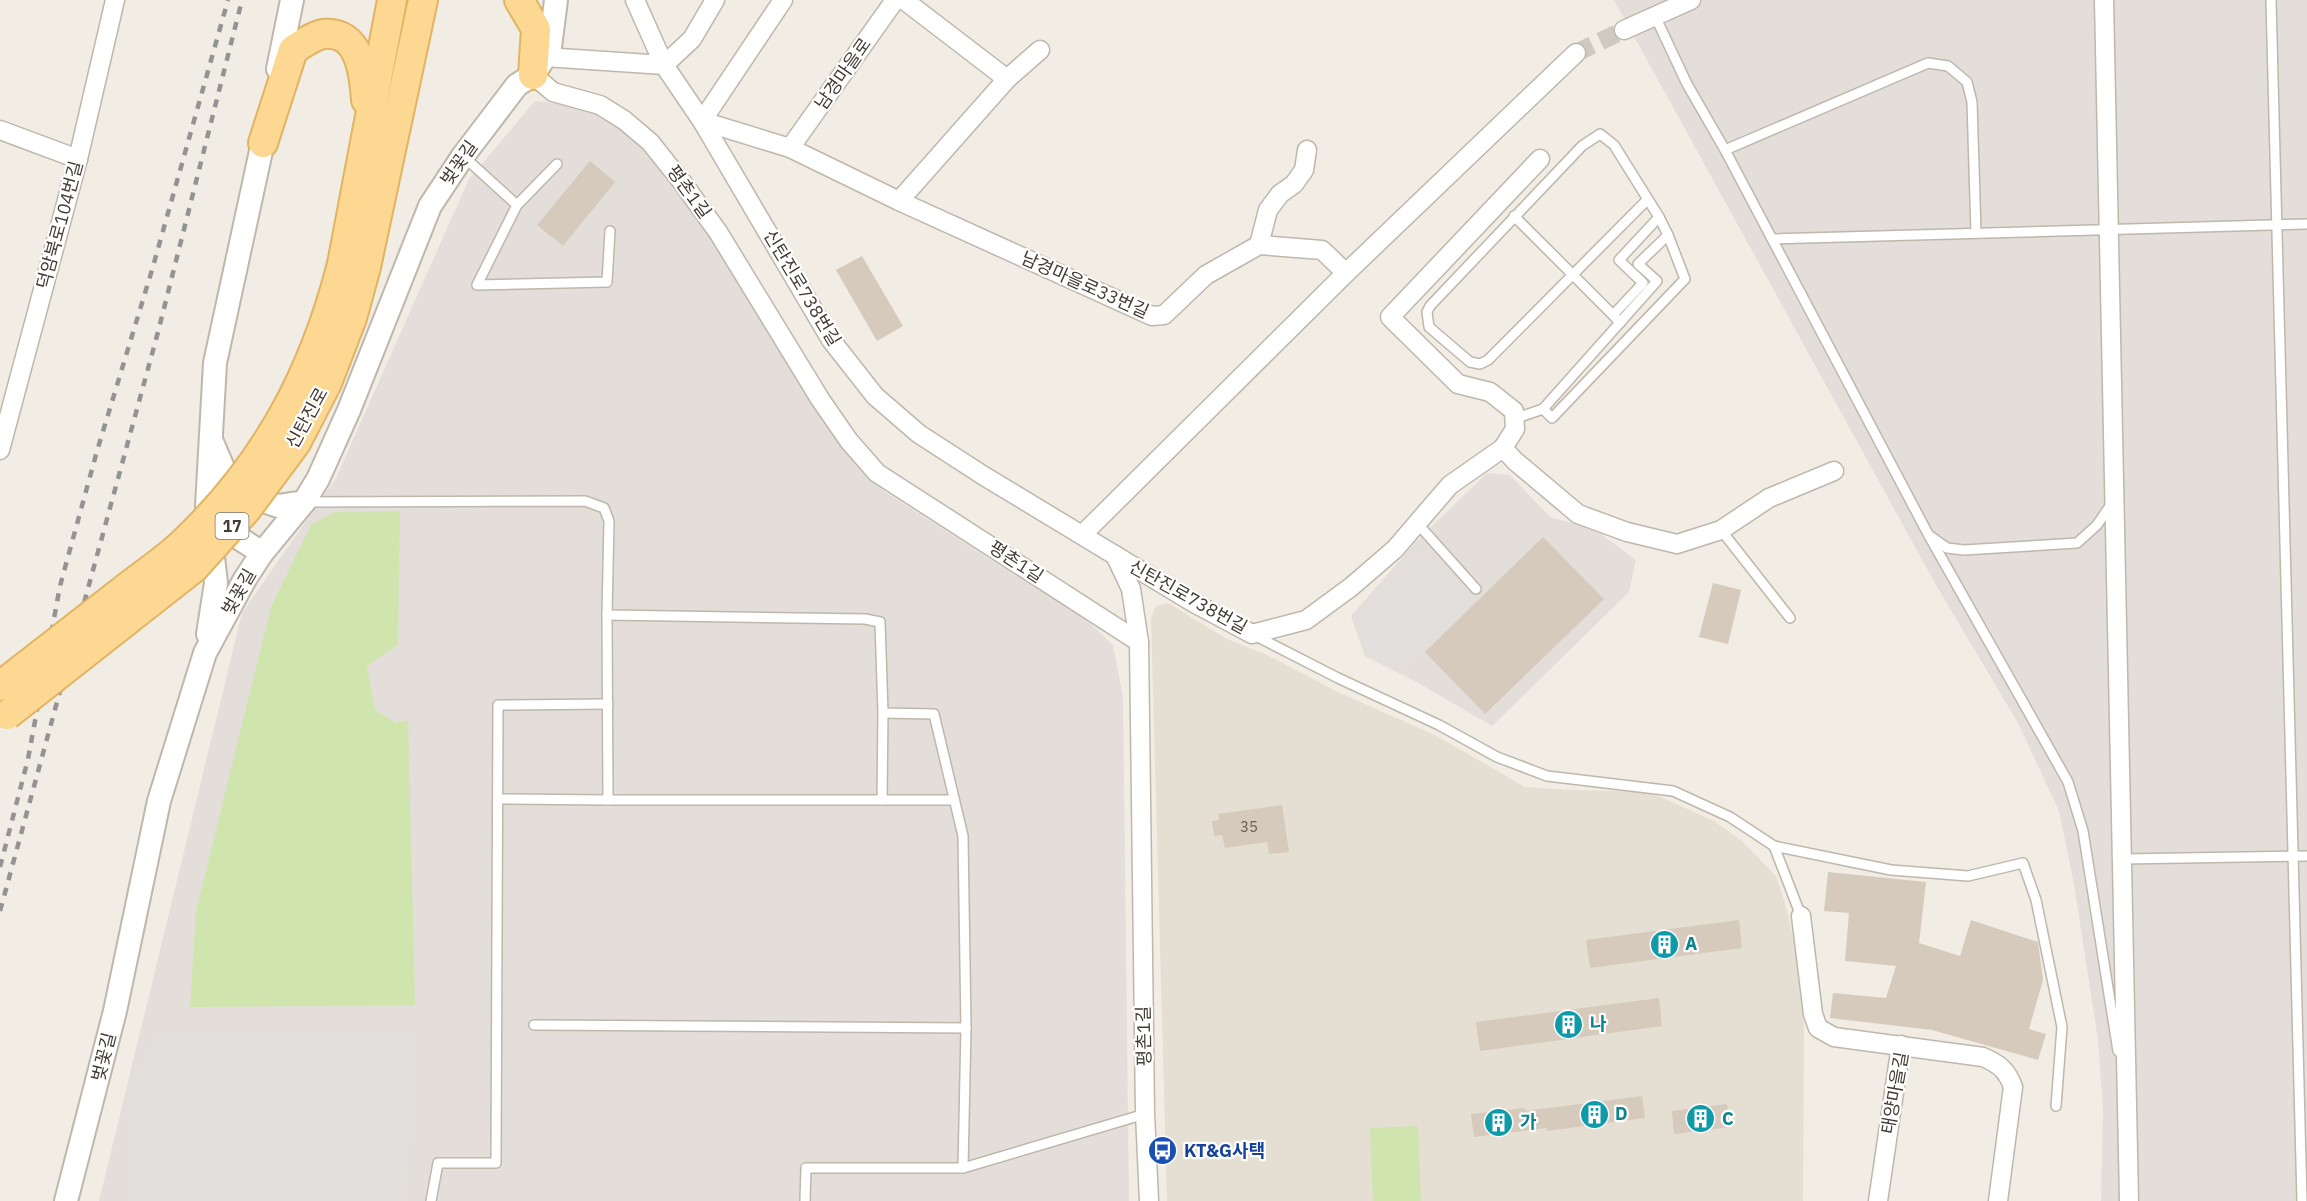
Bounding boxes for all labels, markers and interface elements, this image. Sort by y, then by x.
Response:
street label: 남경마을로 [809,33,876,114]
street label: 벚꽃길 [435,136,482,190]
street label: 덕암북로104번길 [31,158,88,291]
street label: 평촌1길 [662,160,716,223]
street label: 신탄진로738번길 [759,225,846,350]
street label: 남경마을로33번길 [1018,246,1153,323]
street label: 신탄진로 [280,383,333,452]
road number: 17 [216,513,248,539]
street label: 평촌1길 [985,535,1048,588]
street label: 신탄진로738번길 [1125,555,1251,639]
street label: 벚꽃길 [216,564,261,619]
house number: 35 [1240,817,1258,836]
building icon: A [1648,928,1680,960]
place label: A [1685,932,1697,955]
street label: 평촌1길 [1131,1006,1156,1066]
building icon: 나 [1553,1008,1585,1040]
place label: 나 [1590,1012,1607,1035]
street label: 벚꽃길 [86,1030,121,1084]
street label: 태양마을길 [1876,1050,1913,1136]
building icon: D [1578,1098,1610,1130]
place label: D [1615,1102,1628,1125]
building icon: C [1685,1103,1717,1135]
building icon: 가 [1483,1106,1515,1138]
place label: C [1722,1107,1734,1130]
place label: 가 [1520,1110,1537,1133]
bus stop icon: KT&G사택 [1147,1135,1179,1167]
place label: KT&G사택 [1184,1139,1265,1162]

